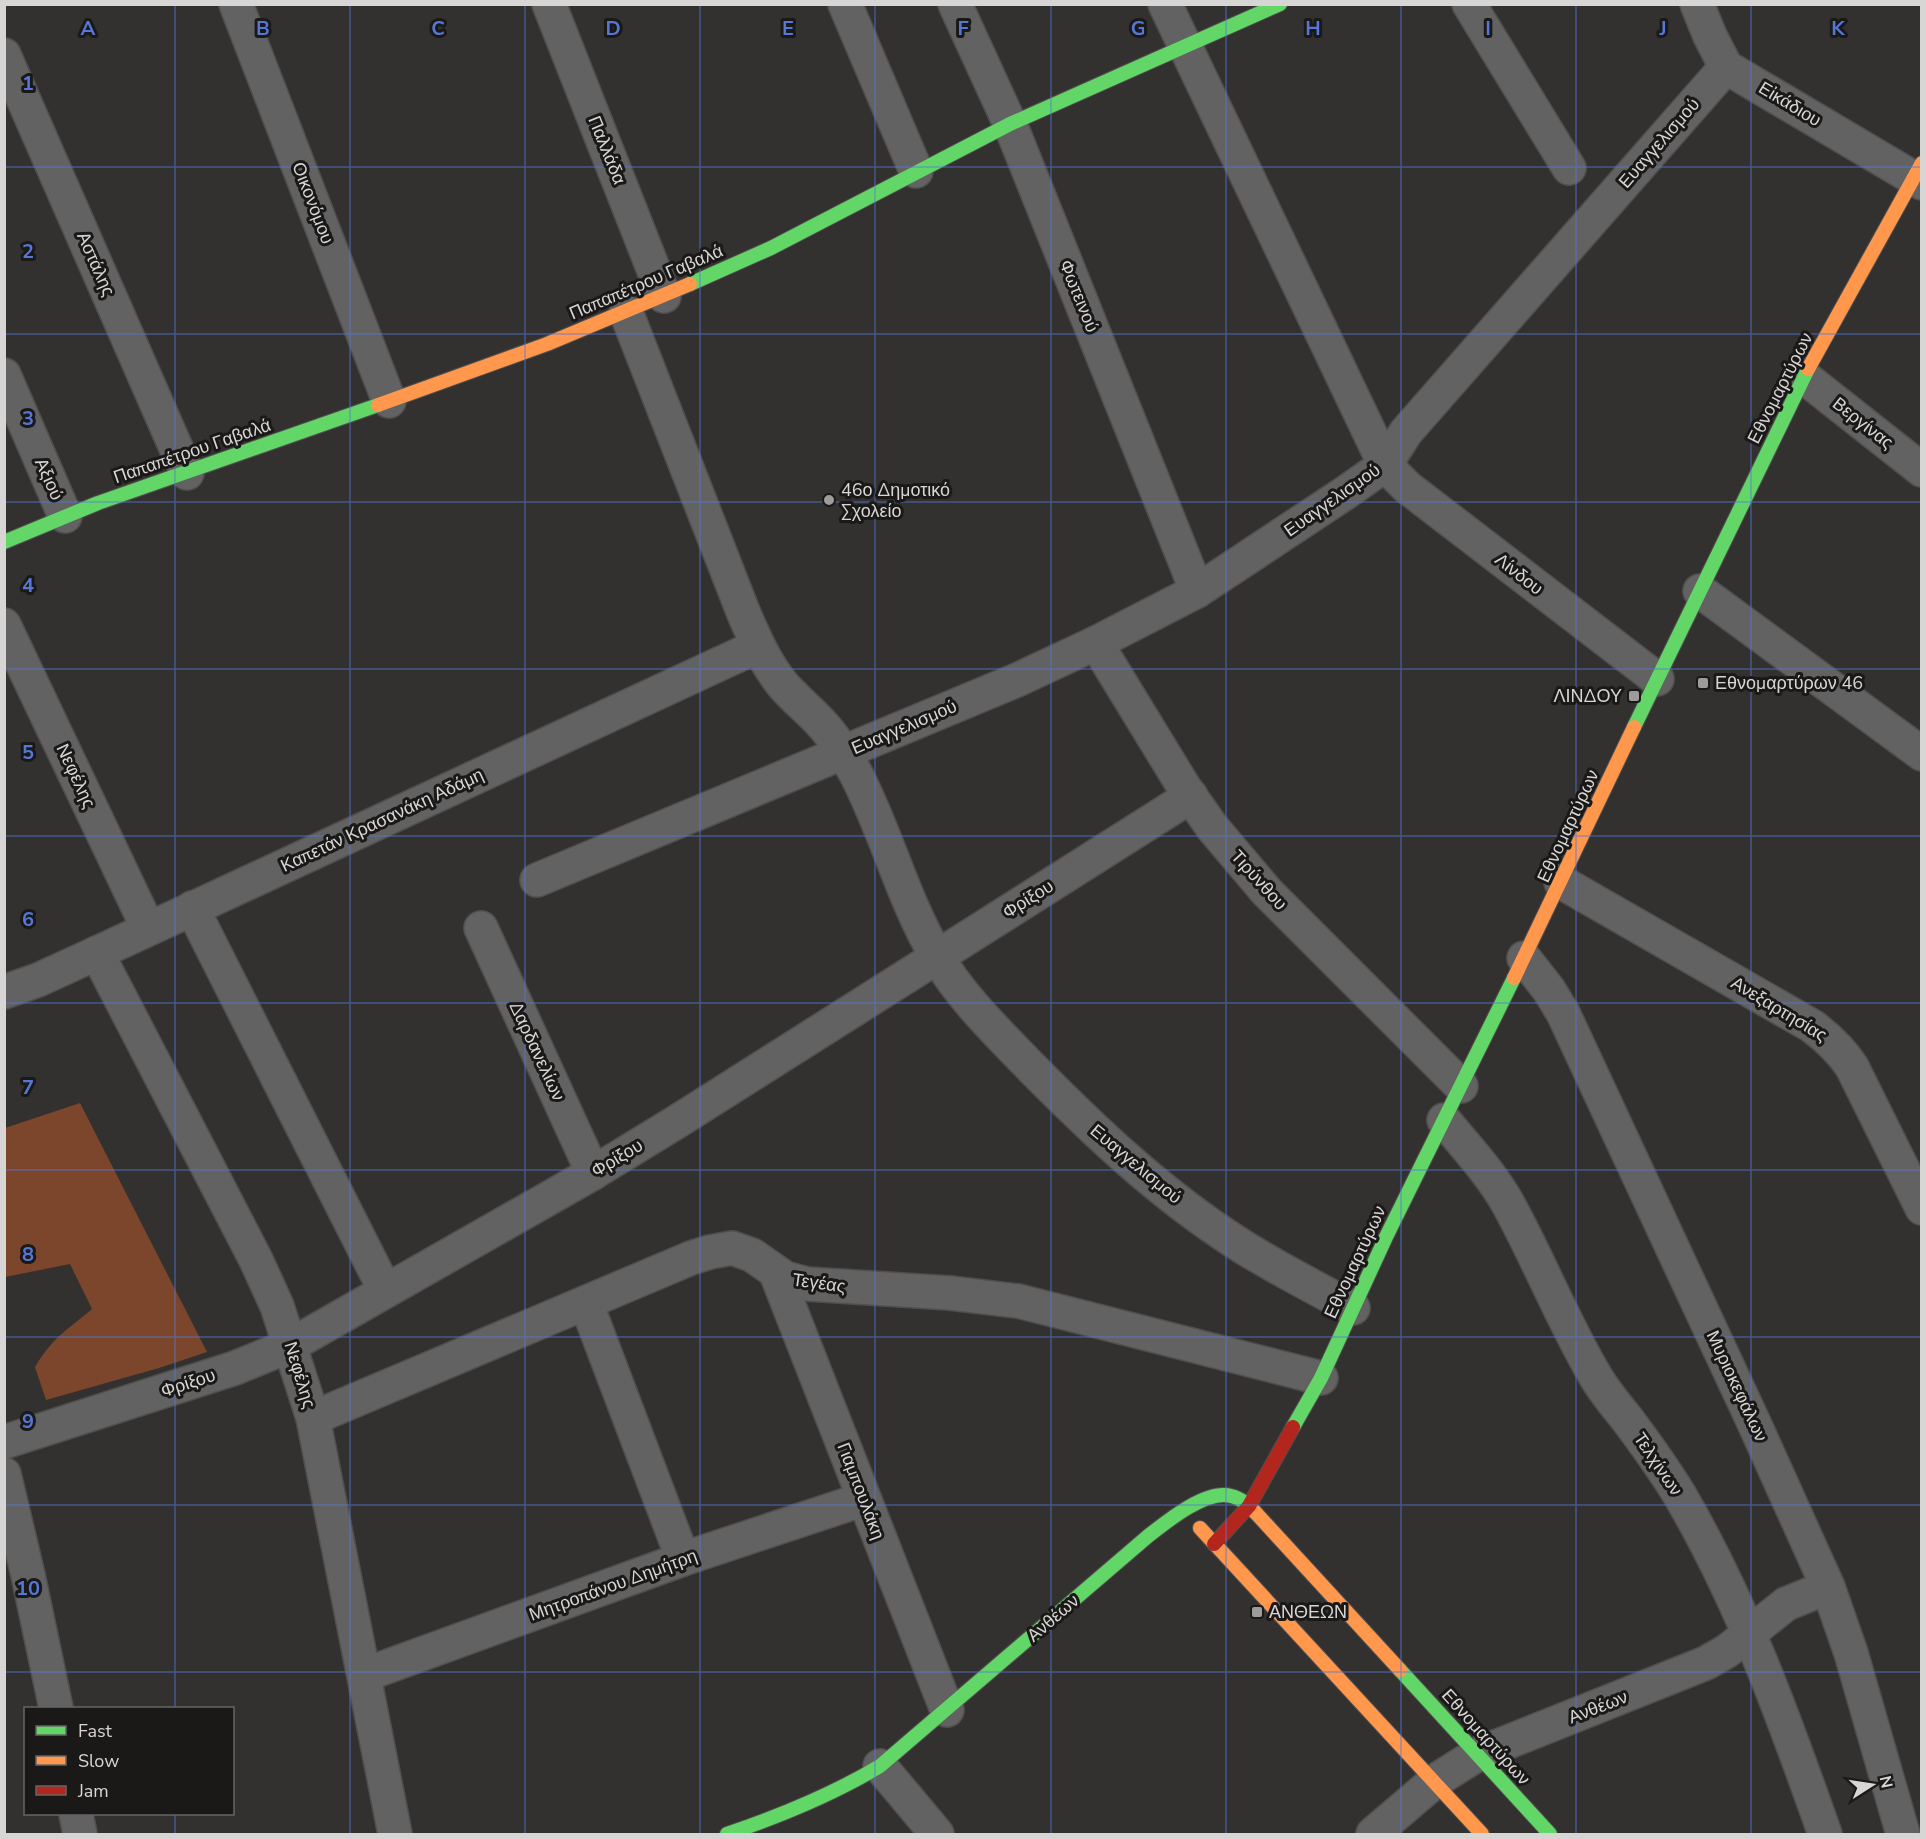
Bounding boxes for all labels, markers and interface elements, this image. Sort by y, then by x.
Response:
text: A [81,15,96,42]
text: B [256,15,270,42]
text: C [431,15,445,42]
text: D [605,15,621,42]
text: E [782,15,794,42]
text: F [957,15,969,42]
text: G [1131,15,1145,42]
text: H [1305,15,1321,42]
text: I [1485,15,1491,42]
text: J [1658,15,1667,42]
text: K [1831,15,1845,42]
text: 1 [22,70,34,97]
street label: Εἰκάδιου [1754,76,1826,132]
street label: Ευαγγελισμού [1613,93,1705,193]
street label: Παλλάδα [582,112,632,188]
street label: Οικονόμου [286,159,340,247]
street label: Αστάλης [71,228,121,300]
text: 2 [22,238,34,265]
street label: Παπαπέτρου Γαβαλά [565,239,727,325]
street label: Φωτεινού [1054,256,1104,336]
street label: Εθνομαρτύρων [1742,328,1818,448]
street label: Βεργίνας [1827,392,1899,455]
text: 3 [22,405,34,432]
street label: Παπαπέτρου Γαβαλά [110,413,274,489]
street label: Αξιού [29,454,69,504]
street label: Ευαγγελισμού [1279,458,1385,542]
place label: 46ο Δημοτικό Σχολείο [841,478,950,523]
marker: 46ο Δημοτικό Σχολείο [822,493,836,507]
street label: Λίνδου [1490,548,1548,600]
text: 4 [22,572,34,599]
place label: Εθνομαρτύρων 46 [1715,671,1863,695]
marker: Εθνομαρτύρων 46 [1696,676,1710,690]
place label: ΛΙΝΔΟΥ [1553,684,1622,708]
marker: ΛΙΝΔΟΥ [1627,689,1641,703]
street label: Ευαγγελισμού [848,694,960,760]
text: 5 [22,739,34,766]
street label: Νεφέλης [51,740,101,812]
street label: Καπετάν Κρασανάκη Αδάμη [277,762,487,878]
street label: Εθνομαρτύρων [1531,766,1605,886]
street label: Τιρύνθου [1226,845,1292,915]
street label: Φρίξου [998,874,1058,924]
text: 6 [22,906,34,933]
street label: Ανεξαρτησίας [1727,971,1832,1047]
street label: Δαρδανελίων [503,997,571,1105]
text: 7 [22,1074,34,1101]
street label: Ευαγγελισμού [1085,1119,1187,1209]
street label: Φρίξου [587,1133,647,1183]
street label: Εθνομαρτύρων [1318,1202,1392,1322]
text: 8 [22,1241,34,1268]
street label: Τεγέας [791,1267,847,1299]
street label: Μυριοκεφάλων [1701,1327,1773,1445]
street label: Νεφέλης [279,1339,322,1412]
street label: Φρίξου [158,1363,218,1403]
text: 9 [22,1408,34,1435]
street label: Τελχίνων [1628,1428,1688,1500]
street label: Γιαμπουλάκη [831,1439,891,1543]
street label: Μητροπάνου Δημήτρη [526,1543,700,1627]
text: 10 [16,1575,40,1602]
street label: Ανθέων [1022,1589,1084,1647]
place label: ΑΝΘΕΩΝ [1269,1600,1347,1624]
marker: ΑΝΘΕΩΝ [1250,1605,1264,1619]
street label: Εθνομαρτύρων [1436,1684,1536,1790]
street label: Ανθέων [1565,1685,1631,1729]
legend [24,1707,234,1815]
text: Fast [78,1719,113,1743]
text: Slow [78,1749,119,1773]
north arrow [1842,1755,1902,1815]
text: N [1874,1774,1898,1790]
text: Jam [77,1779,109,1803]

